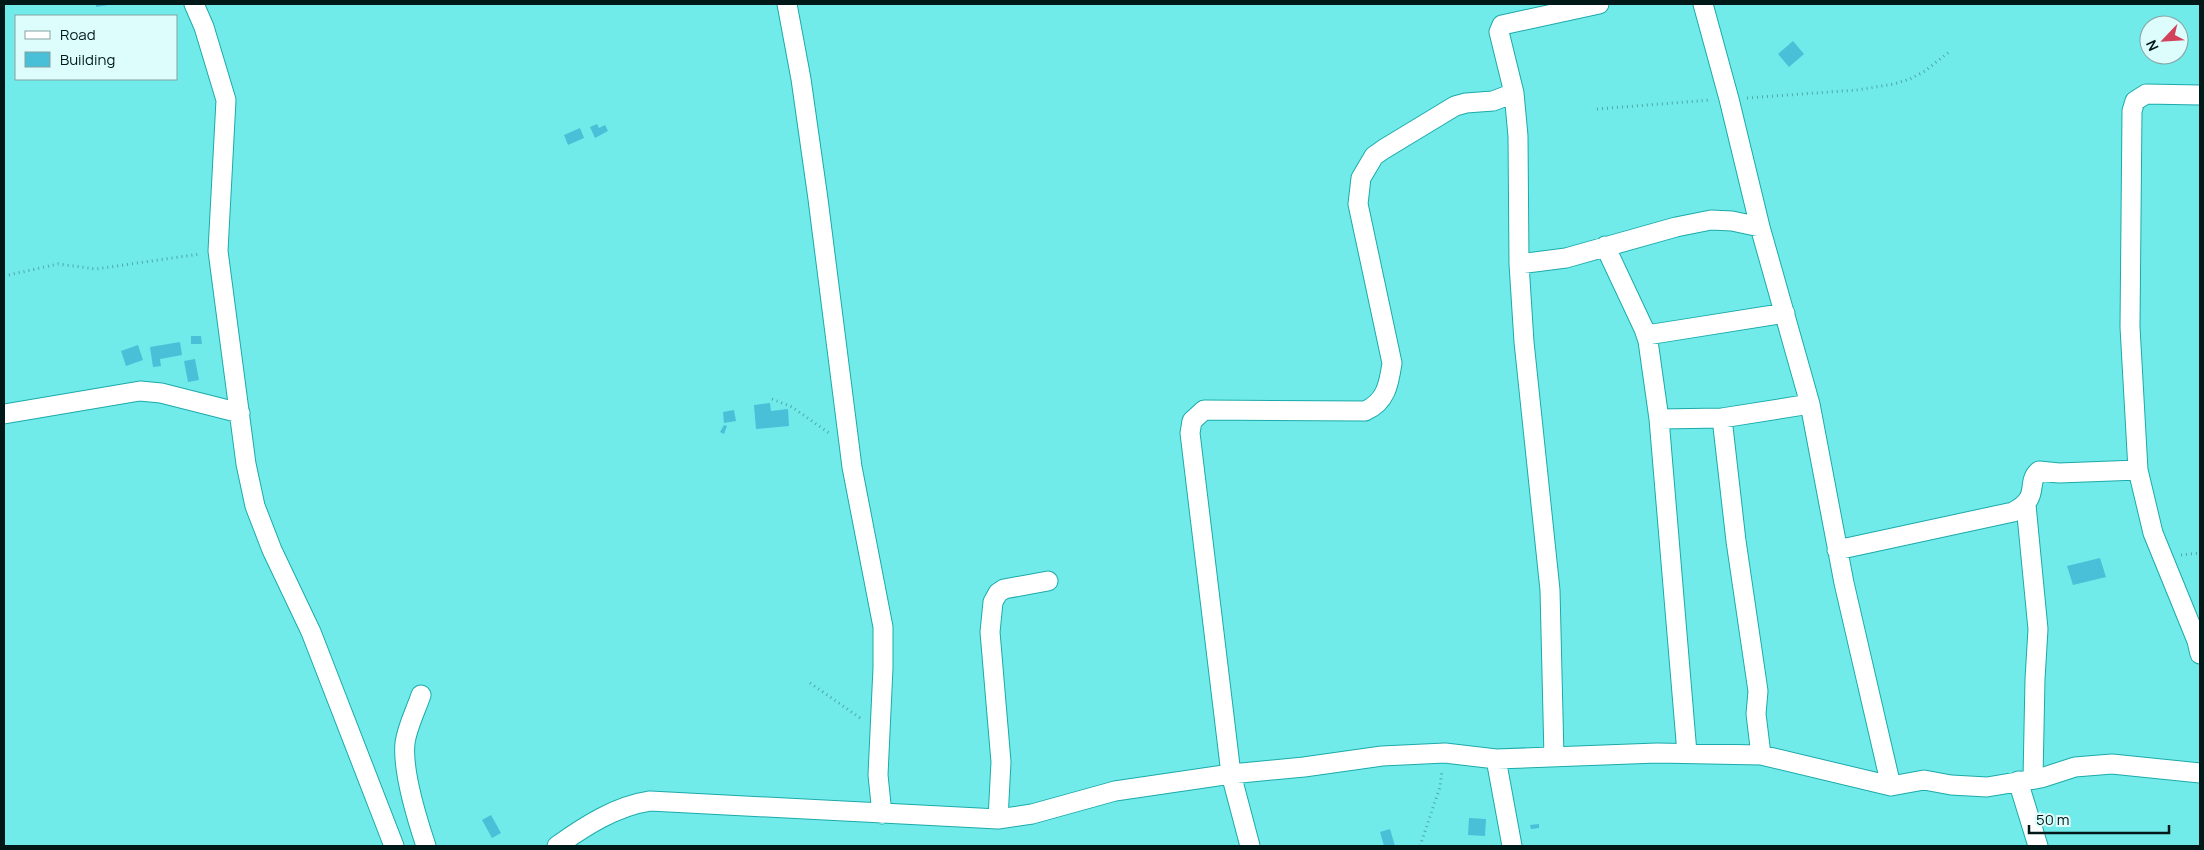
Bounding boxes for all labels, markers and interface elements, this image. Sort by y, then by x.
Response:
legend [15,15,178,80]
north arrow [2139,15,2189,65]
text: Road [60,24,96,45]
text: N [2141,37,2163,54]
text: Building [60,49,115,70]
scale bar [2029,802,2169,834]
text: 50 m [2036,809,2070,830]

